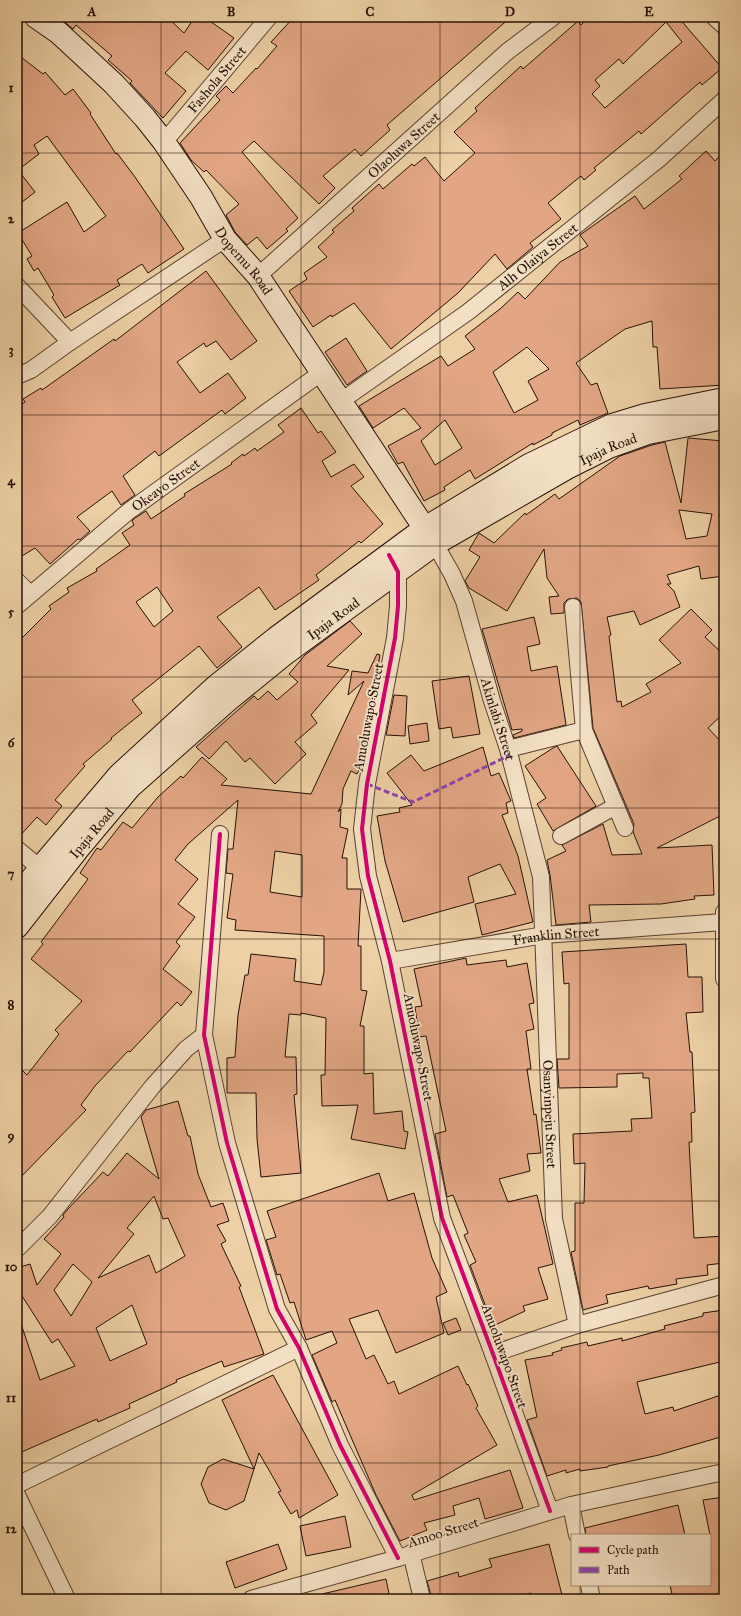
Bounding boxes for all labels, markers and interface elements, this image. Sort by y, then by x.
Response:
text: A [87,4,97,20]
text: B [227,4,236,20]
text: C [366,4,375,20]
text: D [505,4,515,20]
text: E [644,4,654,20]
street label: Fashola Street [184,43,250,117]
text: 1 [8,80,14,96]
street label: Olaoluwa Street [364,108,444,182]
text: 2 [8,211,15,227]
street label: Alh Olaiya Street [493,219,581,295]
street label: Dopemu Road [211,224,276,298]
text: 3 [8,342,14,358]
street label: Ipaja Road [577,430,639,469]
street label: Okeayo Street [128,455,203,515]
text: 4 [7,473,15,489]
street label: Ipaja Road [304,594,363,644]
text: 5 [8,604,15,620]
street label: Anuoluwapo Street [349,662,387,774]
street label: Akinlabi Street [477,675,519,762]
text: 6 [8,735,16,751]
street label: Ipaja Road [66,804,118,862]
text: 7 [8,866,15,882]
street label: Franklin Street [511,923,600,949]
street label: Anuoluwapo Street [400,991,437,1103]
text: 8 [8,997,15,1013]
street label: Osanyinpeju Street [539,1060,560,1169]
text: 9 [8,1128,15,1144]
text: 10 [5,1259,18,1275]
street label: Anuoluwapo Street [477,1301,531,1411]
text: 11 [6,1390,16,1406]
street label: Amoo Street [405,1514,481,1552]
text: 12 [5,1521,17,1537]
legend [571,1534,711,1586]
text: Cycle path [607,1543,659,1557]
text: Path [607,1563,630,1577]

